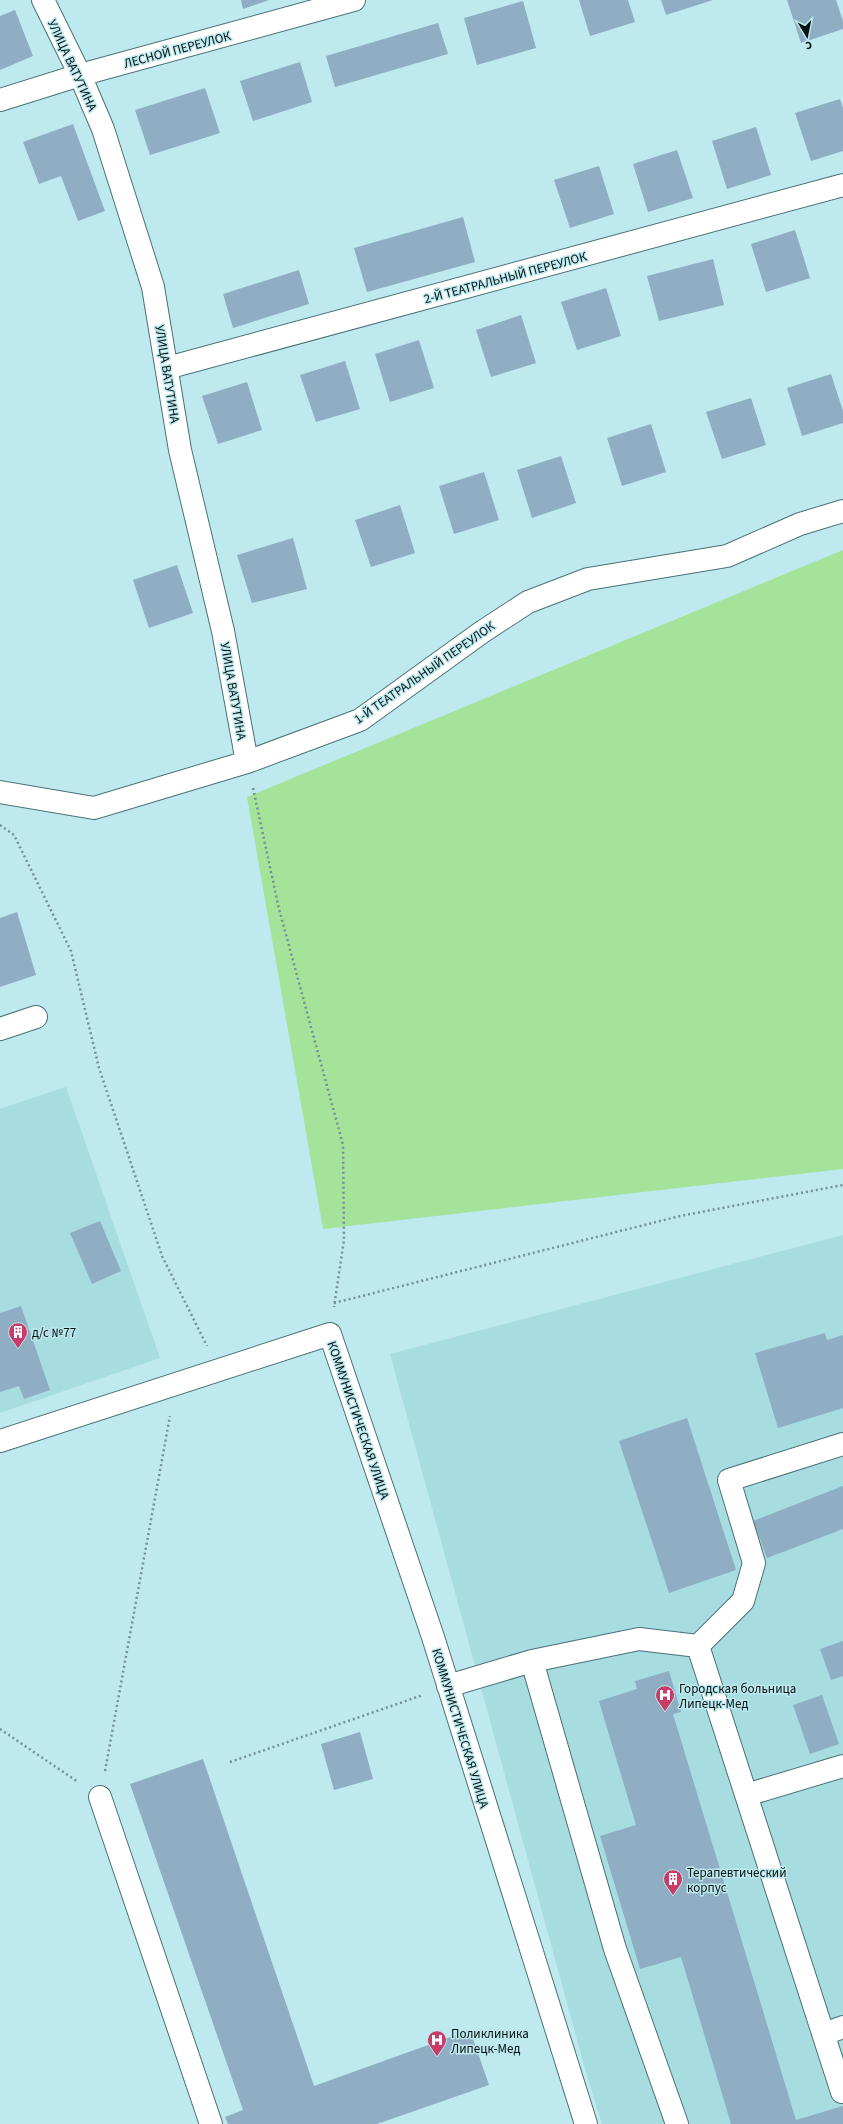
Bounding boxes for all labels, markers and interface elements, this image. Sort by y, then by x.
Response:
north arrow [787,16,827,56]
street label: УЛИЦА ВАТУТИНА [43,17,102,115]
street label: ЛЕСНОЙ ПЕРЕУЛОК [122,27,233,73]
text: С [804,37,813,53]
street label: 2-Й ТЕАТРАЛЬНЫЙ ПЕРЕУЛОК [422,247,589,308]
street label: УЛИЦА ВАТУТИНА [150,324,184,426]
street label: 1-Й ТЕАТРАЛЬНЫЙ ПЕРЕУЛОК [351,617,499,728]
street label: УЛИЦА ВАТУТИНА [216,641,251,743]
building icon: д/с №77 [7,1321,29,1349]
place label: д/с №77 [32,1324,76,1342]
street label: КОММУНИСТИЧЕСКАЯ УЛИЦА [322,1339,394,1503]
street label: КОММУНИСТИЧЕСКАЯ УЛИЦА [427,1646,493,1811]
place label: Городская больница Липецк-Мед [679,1680,796,1713]
hospital icon: Городская больница Липецк-Мед [654,1684,676,1712]
place label: Терапевтический корпус [687,1864,787,1897]
building icon: Терапевтический корпус [662,1868,684,1896]
place label: Поликлиника Липецк-Мед [451,2025,529,2058]
hospital icon: Поликлиника Липецк-Мед [426,2029,448,2057]

